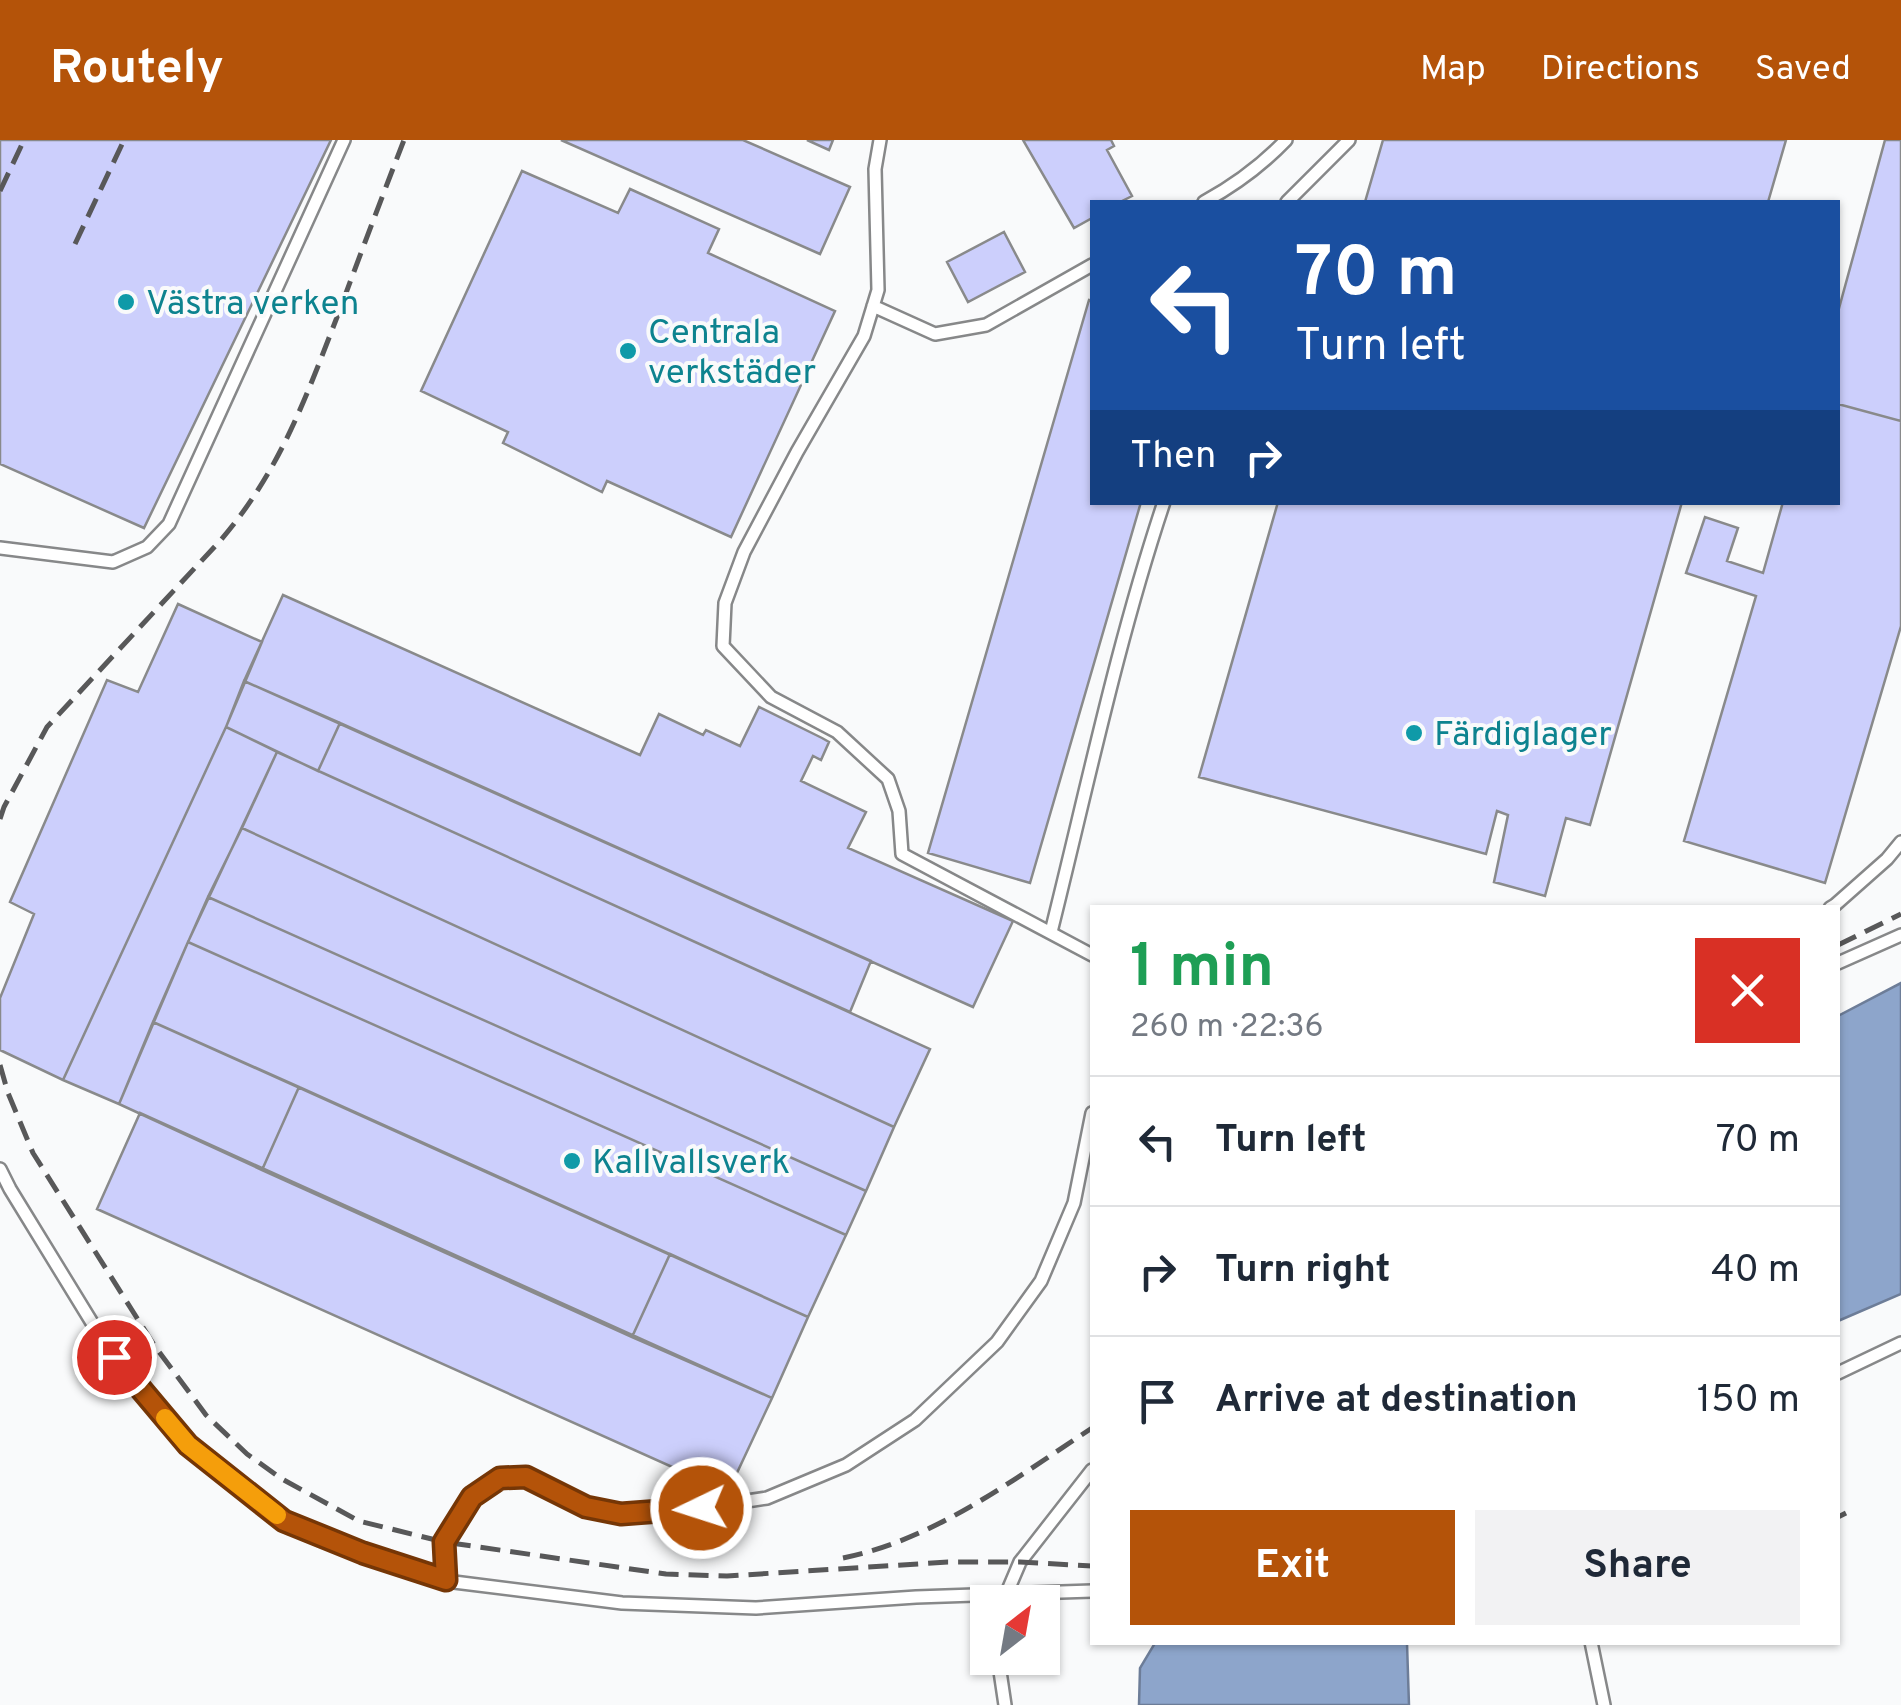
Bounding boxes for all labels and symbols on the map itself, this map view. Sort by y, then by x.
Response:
place label: Västra verken [146,283,359,327]
marker: Västra verken [115,291,137,313]
place label: Centrala verkstäder [648,312,816,396]
marker: Centrala verkstäder [617,340,639,362]
place label: Färdiglager [1434,714,1612,758]
marker: Färdiglager [1403,722,1425,744]
place label: Kallvallsverk [592,1142,790,1186]
marker: Kallvallsverk [561,1150,583,1172]
pin [72,1315,157,1400]
position arrow [649,1456,753,1560]
north arrow [970,1585,1060,1675]

